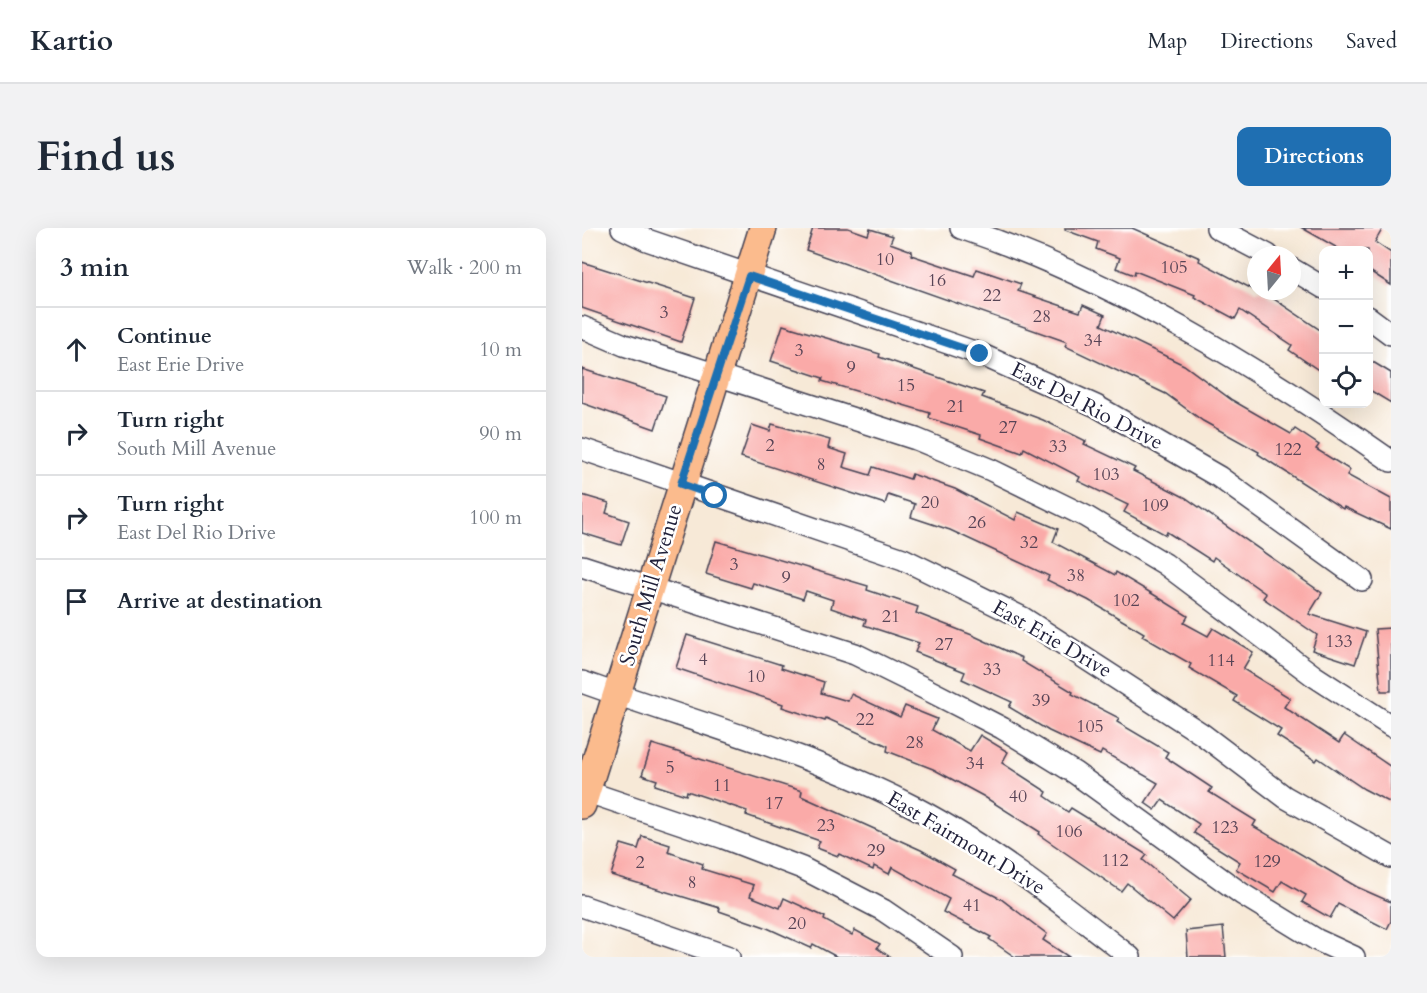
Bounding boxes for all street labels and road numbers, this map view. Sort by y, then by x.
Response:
street label: East Del Rio Drive [1006,355,1168,457]
street label: South Mill Avenue [613,501,689,669]
street label: East Erie Drive [987,593,1117,685]
street label: East Fairmont Drive [881,784,1051,902]

